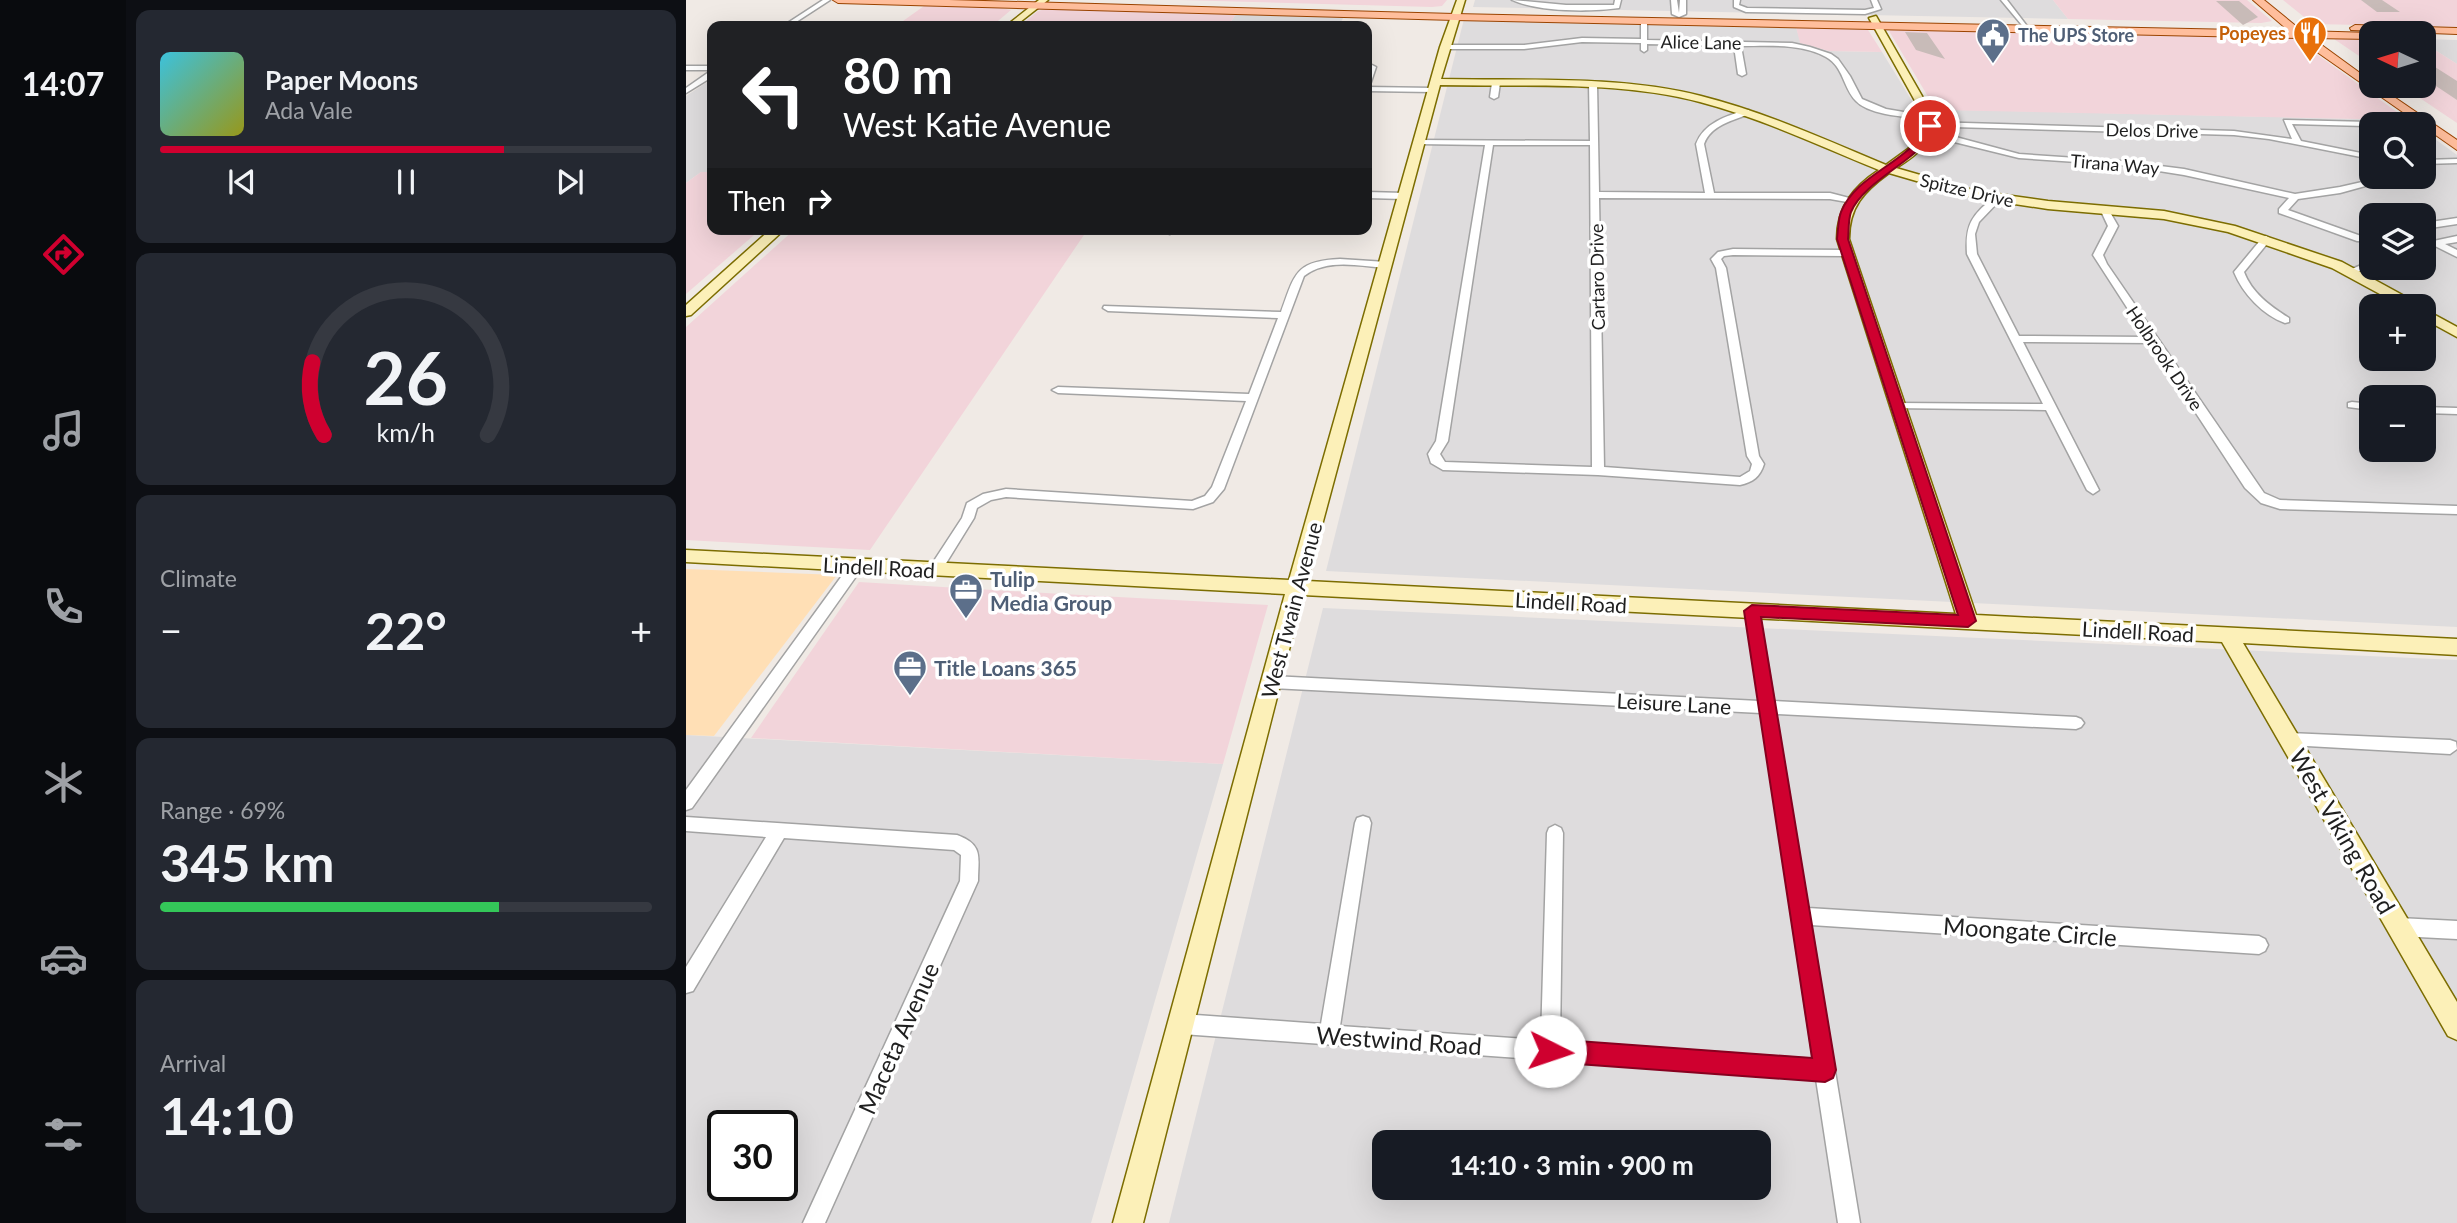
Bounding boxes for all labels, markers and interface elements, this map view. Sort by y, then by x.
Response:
restaurant icon: Popeyes [2291,14,2329,63]
public building icon: The UPS Store [1974,16,2012,65]
north arrow [2359,21,2436,98]
map controls [2359,21,2436,462]
place label: Popeyes [2219,22,2286,44]
place label: The UPS Store [2018,24,2134,46]
street label: Alice Lane [1660,30,1742,54]
text: 80 m [843,46,953,104]
icon: left [728,49,819,140]
text: 14:07 [22,64,104,103]
text: Paper Moons [265,64,418,96]
text: Ada Vale [265,96,353,124]
pin [1900,96,1960,156]
text: West Katie Avenue [843,105,1111,144]
icon: arrive [1911,107,1949,145]
button: search [2359,112,2436,189]
street label: Delos Drive [2105,118,2199,142]
street label: Tirana Way [2070,149,2161,179]
icon: previous [223,163,261,201]
icon: pause [387,163,425,201]
icon: next [551,163,589,201]
street label: Spitze Drive [1918,169,2016,211]
icon: right [800,182,838,220]
text: Then [728,185,786,217]
button: layers [2359,203,2436,280]
street label: Cartaro Drive [1585,223,1609,331]
icon: directions [39,230,88,279]
button: + [2359,294,2436,371]
street label: Holbrook Drive [2122,302,2208,414]
text: 26 [364,333,448,421]
button: − [2359,385,2436,462]
icon: music [39,406,88,455]
text: km/h [377,417,435,447]
street label: West Twain Avenue [1255,519,1327,701]
street label: Lindell Road [822,552,936,582]
text: Climate [160,564,237,592]
place label: Tulip Media Group [990,566,1112,615]
office icon: Tulip Media Group [947,571,985,620]
icon: phone [39,582,88,631]
street label: Lindell Road [1514,587,1628,617]
text: 22° [365,599,447,661]
text: − [160,607,182,653]
text: + [630,607,652,653]
street label: Lindell Road [2081,616,2195,646]
office icon: Title Loans 365 [891,648,929,697]
place label: Title Loans 365 [934,655,1077,680]
street label: Leisure Lane [1616,688,1732,718]
street label: West Viking Road [2284,743,2402,919]
icon: climate [39,758,88,807]
text: Range · 69% [160,796,285,824]
text: 345 km [160,831,334,893]
street label: Moongate Circle [1942,910,2118,952]
icon: car [39,934,88,983]
street label: Maceta Avenue [852,958,944,1118]
position arrow [1513,1014,1587,1088]
street label: Westwind Road [1315,1020,1483,1060]
text: Arrival [160,1049,226,1077]
text: 14:10 [160,1084,294,1146]
icon: filters [39,1110,88,1159]
speed limit sign: 30 [707,1110,798,1201]
text: 14:10 · 3 min · 900 m [1449,1149,1694,1181]

